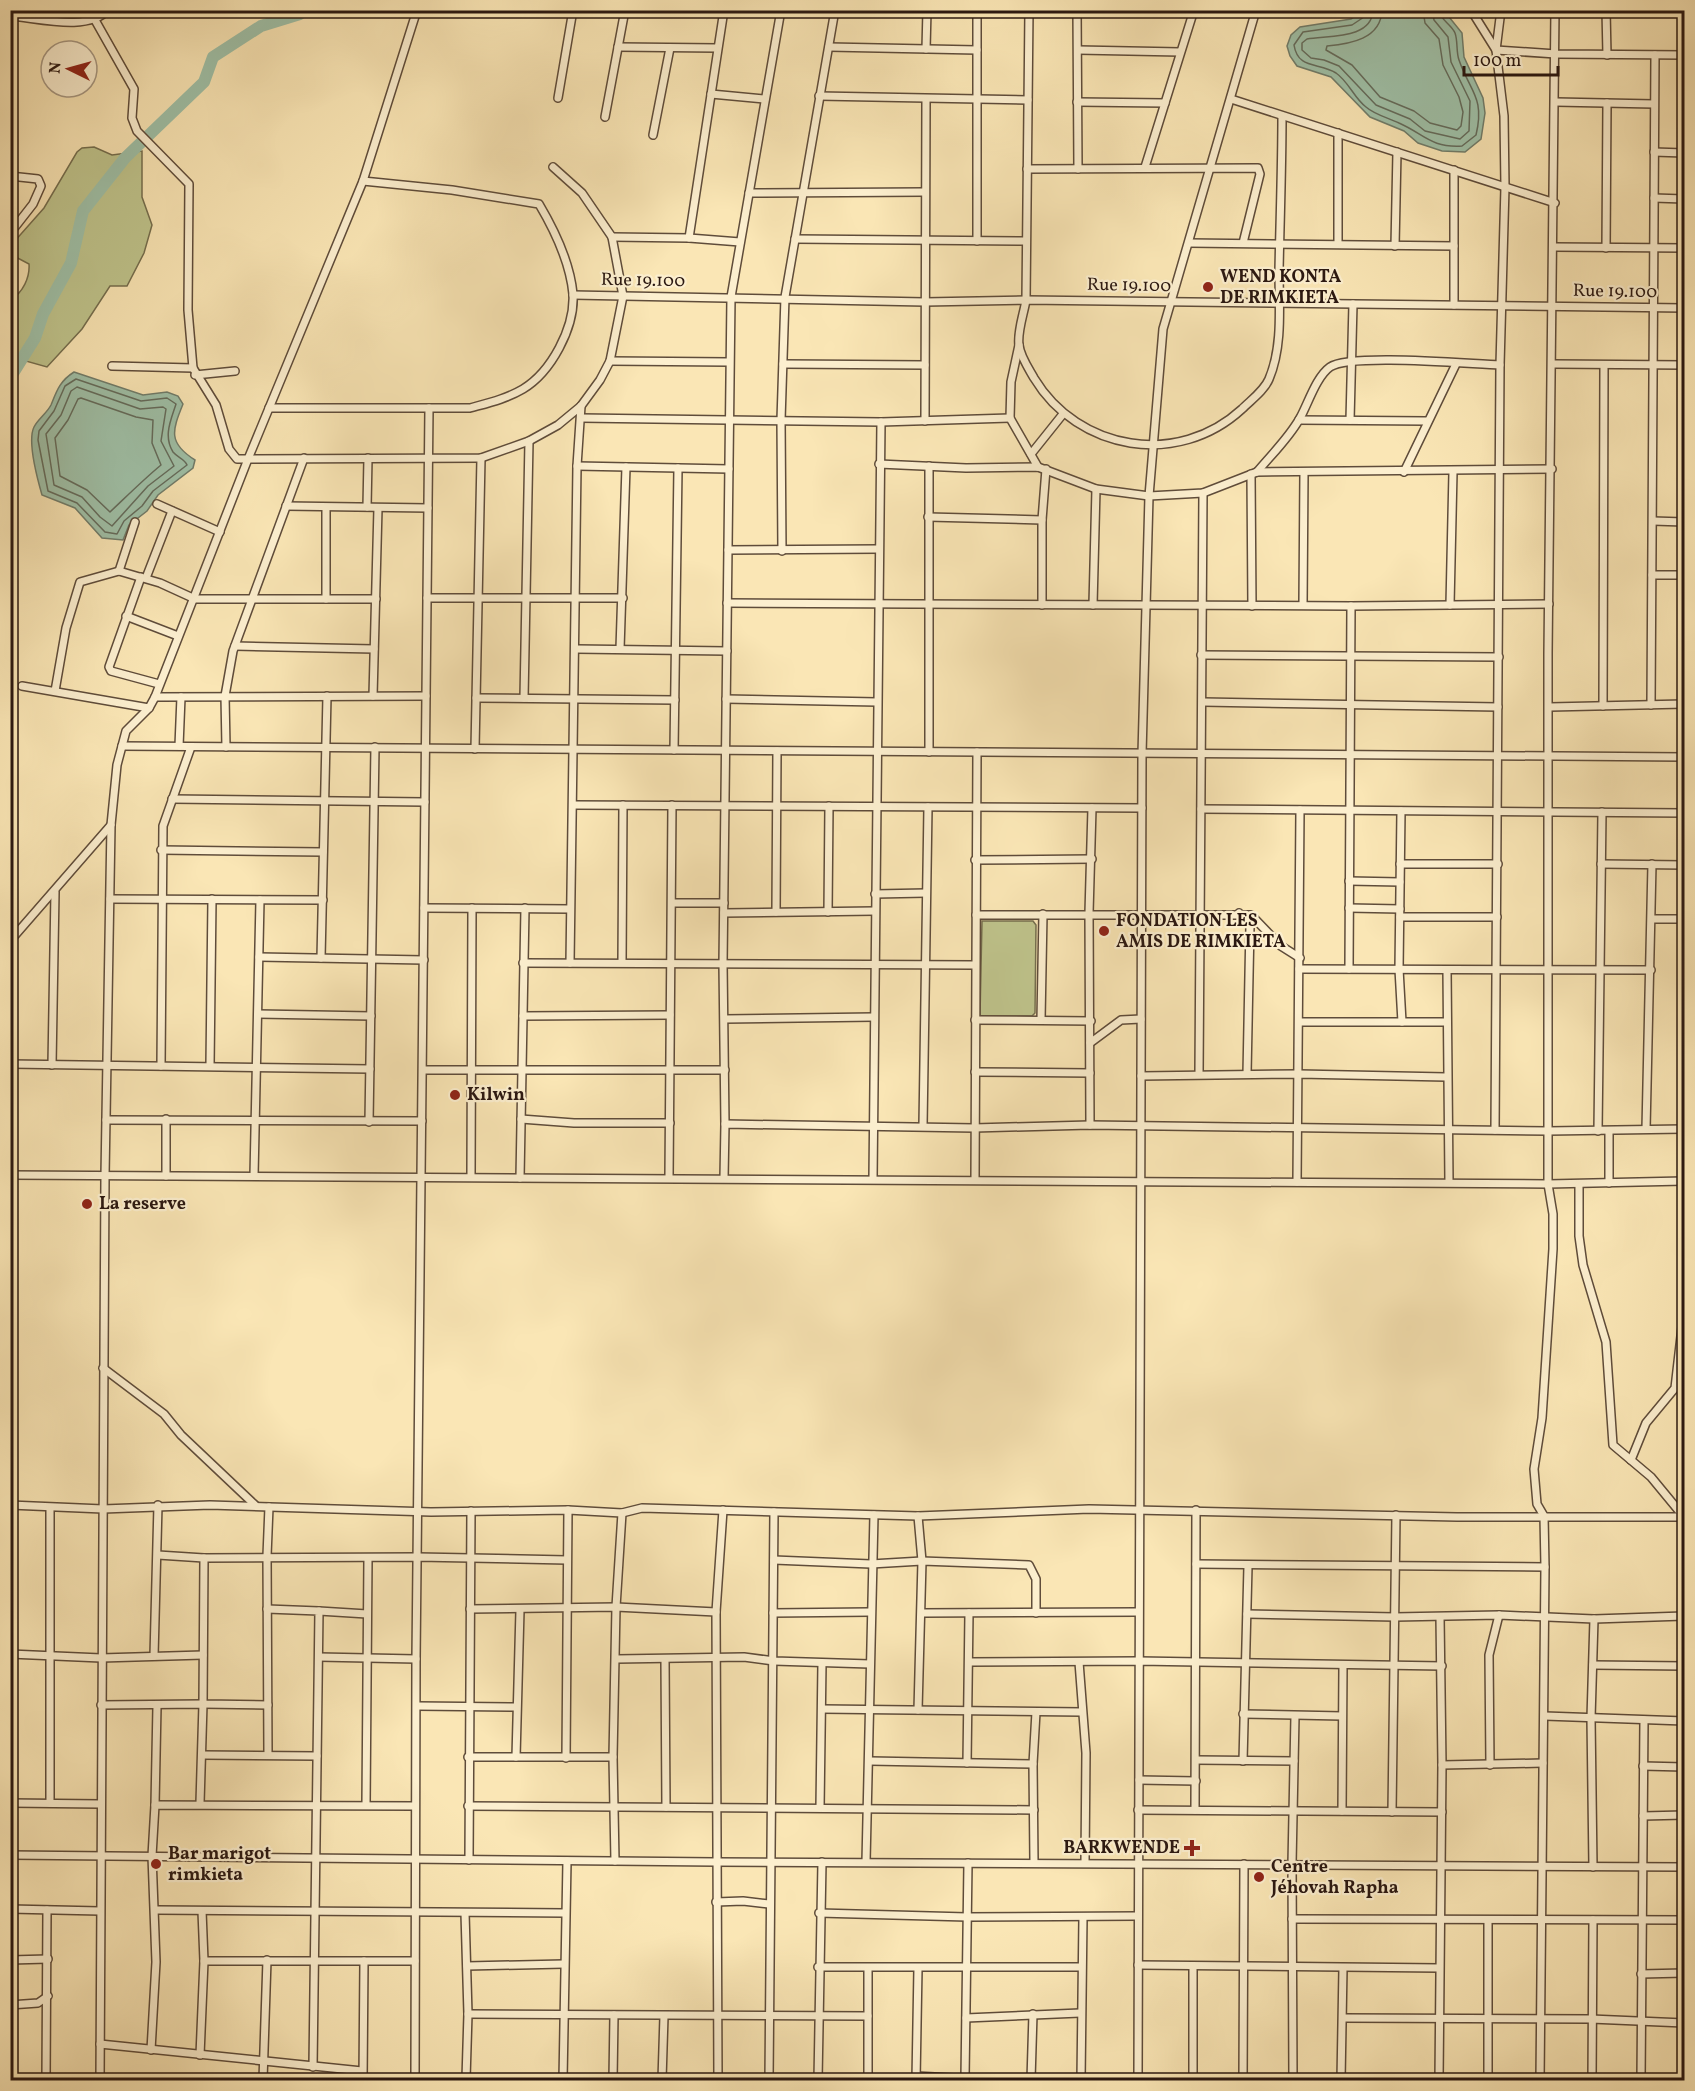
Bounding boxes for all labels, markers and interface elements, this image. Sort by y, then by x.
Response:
north arrow [39,39,99,99]
scale bar [1464,39,1558,77]
text: 100 m [1473,49,1522,74]
text: N [45,61,68,75]
place label: WEND KONTA DE RIMKIETA [1220,265,1342,311]
street label: Rue 19.100 [601,268,685,294]
street label: Rue 19.100 [1087,273,1171,299]
street label: Rue 19.100 [1573,279,1657,305]
marker: WEND KONTA DE RIMKIETA [1201,280,1215,294]
place label: FONDATION LES AMIS DE RIMKIETA [1116,909,1286,955]
marker: FONDATION LES AMIS DE RIMKIETA [1097,924,1111,938]
place label: Kilwin [467,1083,525,1108]
marker: Kilwin [448,1088,462,1102]
place label: La reserve [99,1192,186,1217]
marker: La reserve [80,1197,94,1211]
place label: BARKWENDE [1063,1836,1180,1861]
marker: BARKWENDE [1185,1841,1199,1855]
place label: Bar marigot rimkieta [168,1842,271,1888]
place label: Centre Jéhovah Rapha [1270,1855,1399,1901]
marker: Bar marigot rimkieta [149,1857,163,1871]
marker: Centre Jéhovah Rapha [1252,1870,1266,1884]

